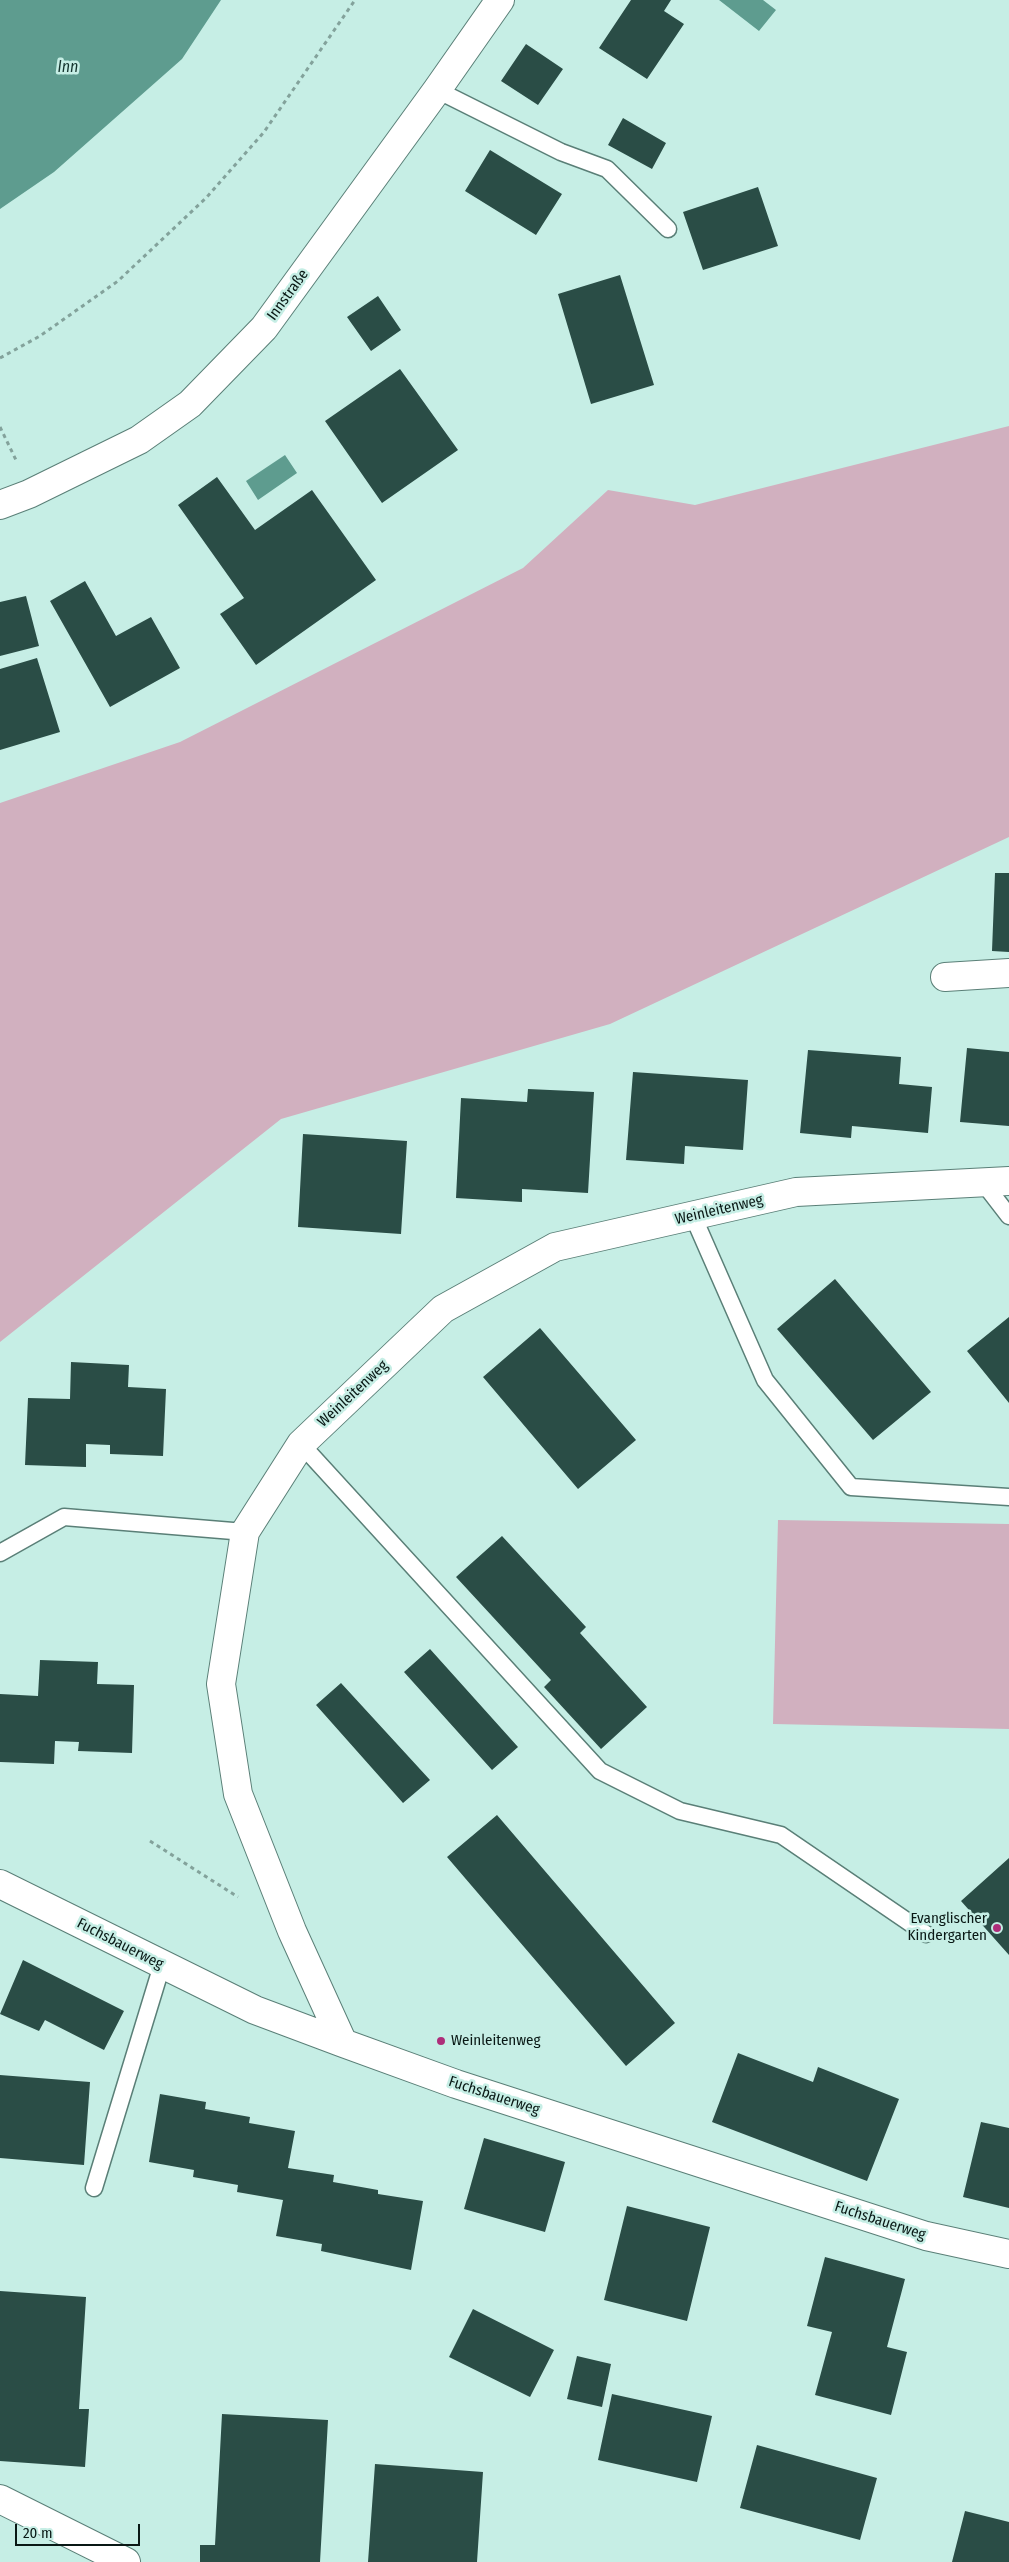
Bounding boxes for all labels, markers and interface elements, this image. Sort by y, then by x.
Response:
water label: Inn [58,58,78,78]
street label: Innstraße [263,266,313,324]
street label: Weinleitenweg [673,1191,765,1229]
street label: Weinleitenweg [314,1357,392,1431]
place label: Evanglischer Kindergarten [908,1910,987,1945]
street label: Fuchsbauerweg [74,1915,166,1973]
marker: Evanglischer Kindergarten [991,1922,1003,1934]
place label: Weinleitenweg [451,2032,541,2050]
marker: Weinleitenweg [435,2035,447,2047]
street label: Fuchsbauerweg [446,2073,542,2119]
street label: Fuchsbauerweg [832,2198,928,2244]
scale bar [18,2514,142,2546]
text: 20 m [23,2524,53,2542]

